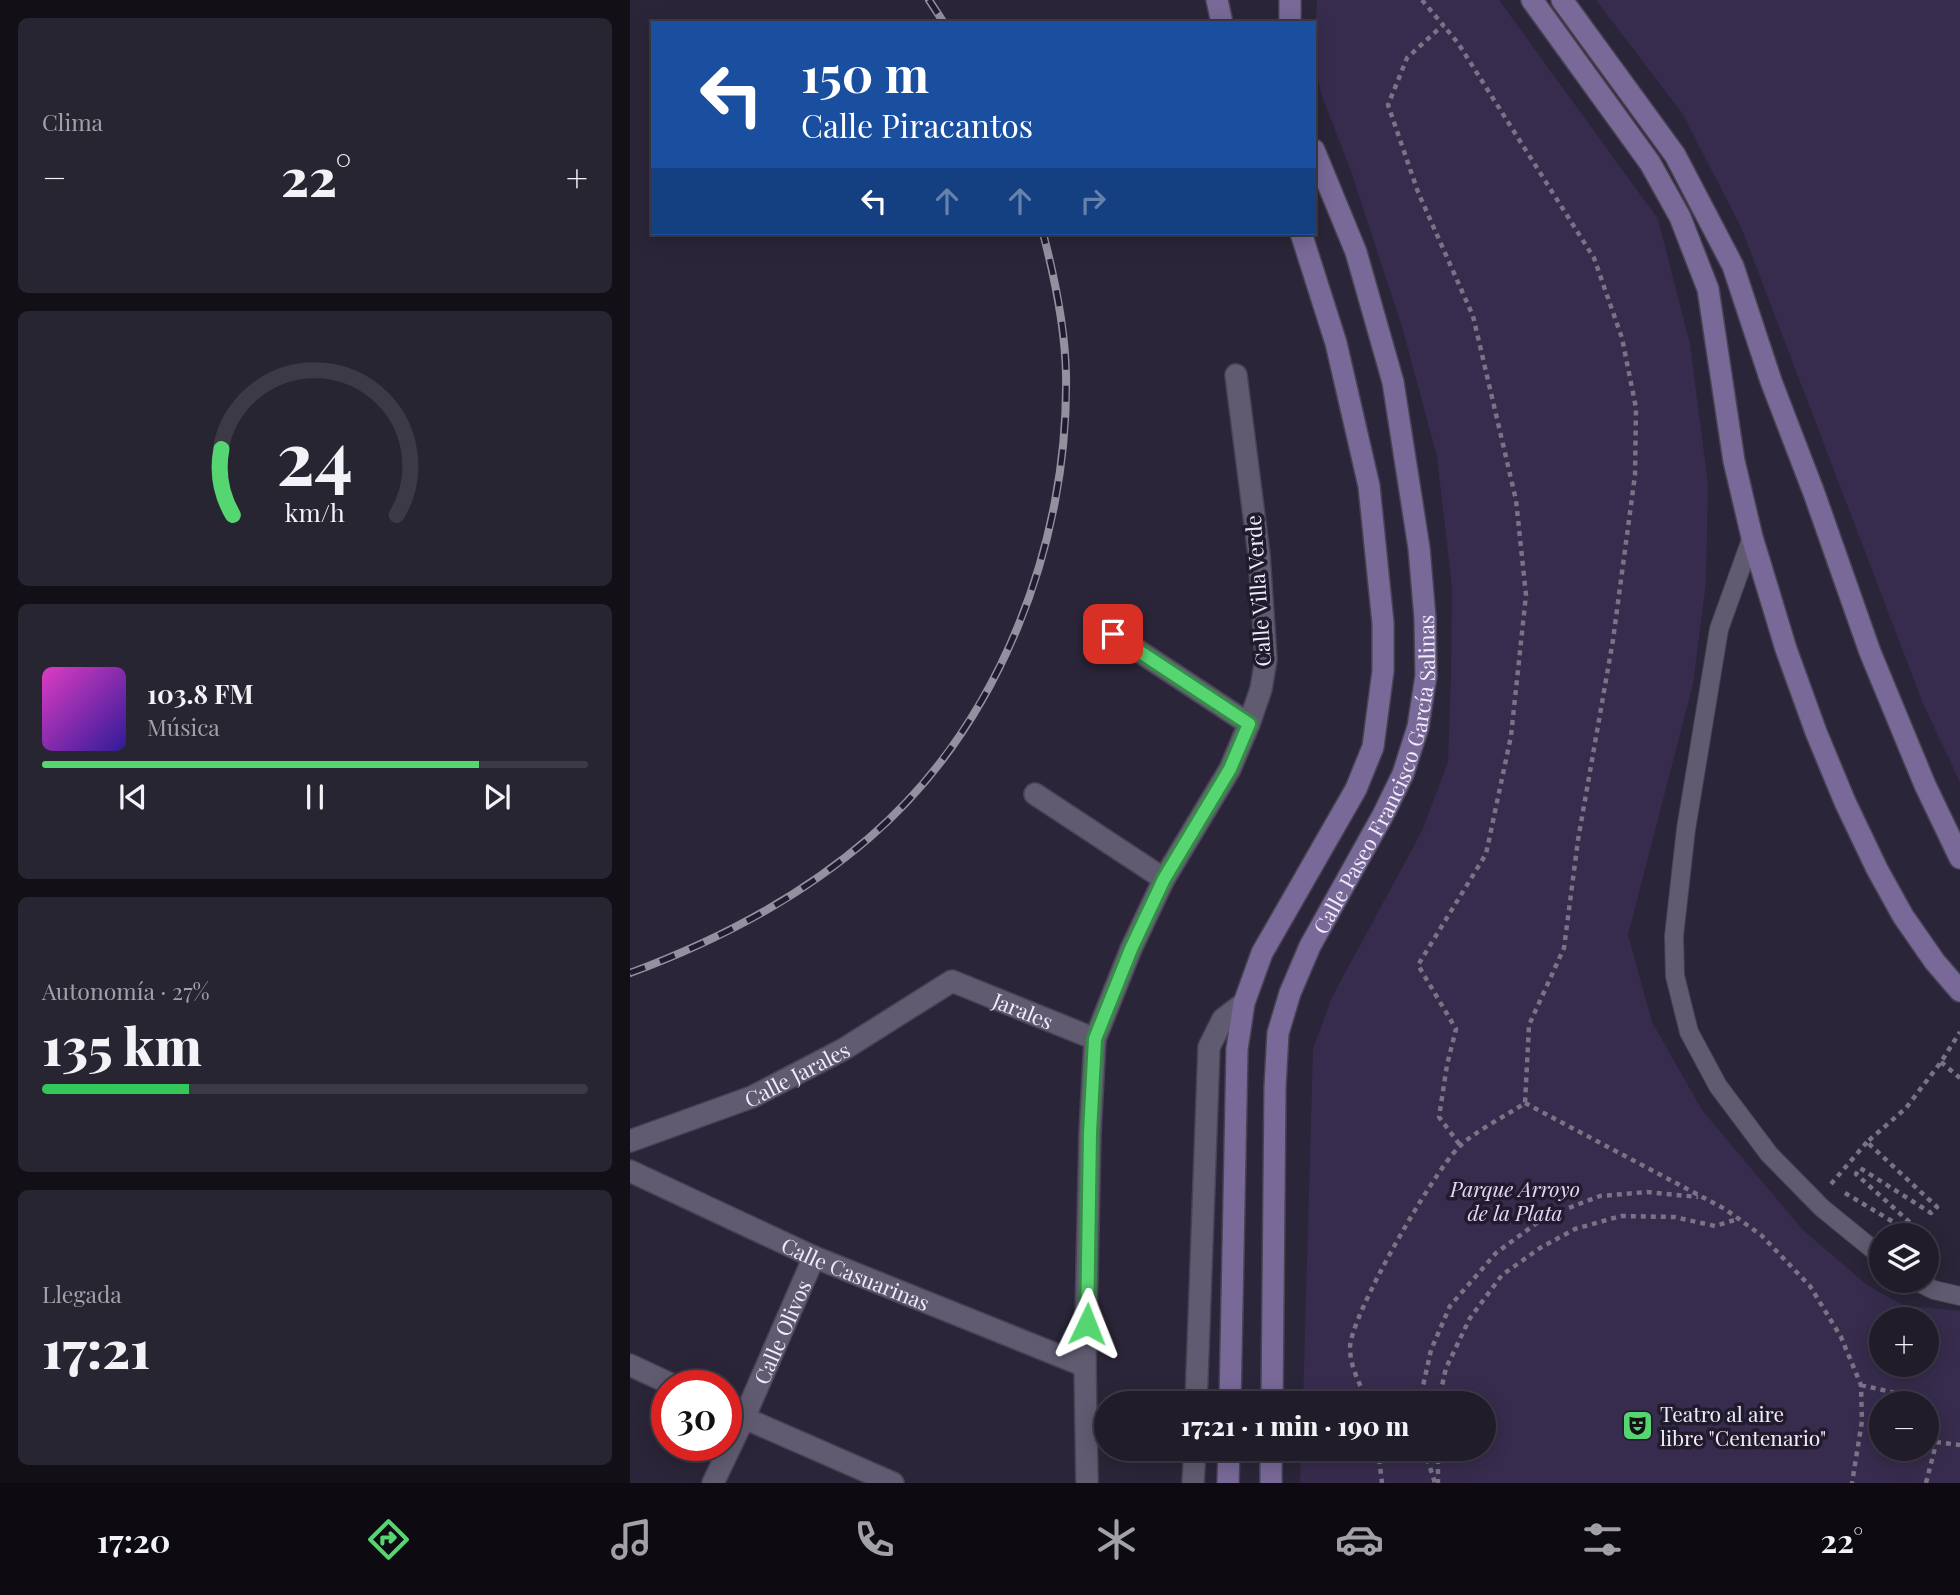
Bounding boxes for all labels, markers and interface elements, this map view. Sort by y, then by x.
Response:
text: 150 m [801,40,929,105]
icon: left [686,49,777,140]
text: Calle Piracantos [801,103,1033,146]
text: Clima [42,106,103,137]
text: 22° [281,141,351,210]
text: − [42,151,67,202]
text: + [566,151,588,202]
icon: left [855,182,893,220]
icon: ahead [928,182,966,220]
icon: ahead [1001,182,1039,220]
icon: right [1074,182,1112,220]
text: 24 [277,406,353,503]
text: km/h [285,494,345,527]
street label: Calle Villa Verde [1238,514,1276,668]
pin [1083,604,1143,664]
icon: arrive [1094,615,1132,653]
street label: Calle Paseo Francisco García Salinas [1306,615,1440,939]
text: 103.8 FM [147,676,254,711]
text: Música [147,711,220,742]
icon: previous [114,778,152,816]
icon: pause [296,778,334,816]
icon: next [478,778,516,816]
text: Autonomía · 27% [42,975,210,1006]
street label: Jarales [988,985,1058,1035]
text: 135 km [42,1010,202,1079]
street label: Calle Jarales [740,1035,854,1113]
park label: Parque Arroyo de la Plata [1449,1174,1580,1226]
map controls [1869,1223,1939,1461]
button: layers [1869,1223,1939,1293]
street label: Calle Casuarinas [777,1230,934,1316]
street label: Calle Olivos [746,1275,816,1388]
text: Llegada [42,1278,122,1309]
position arrow [1050,1287,1124,1361]
button: + [1869,1307,1939,1377]
text: 17:21 [42,1313,150,1382]
speed limit sign: 30 [651,1370,742,1461]
button: − [1869,1391,1939,1461]
place label: Teatro al aire libre "Centenario" [1660,1399,1826,1451]
text: 17:21 · 1 min · 190 m [1181,1408,1409,1443]
theatre icon: Teatro al aire libre "Centenario" [1620,1408,1654,1442]
icon: directions [364,1515,413,1564]
icon: music [607,1515,656,1564]
icon: phone [850,1515,899,1564]
icon: climate [1092,1515,1141,1564]
icon: car [1335,1515,1384,1564]
icon: filters [1578,1515,1627,1564]
text: 17:20 [97,1518,170,1561]
text: 22° [1820,1518,1863,1561]

